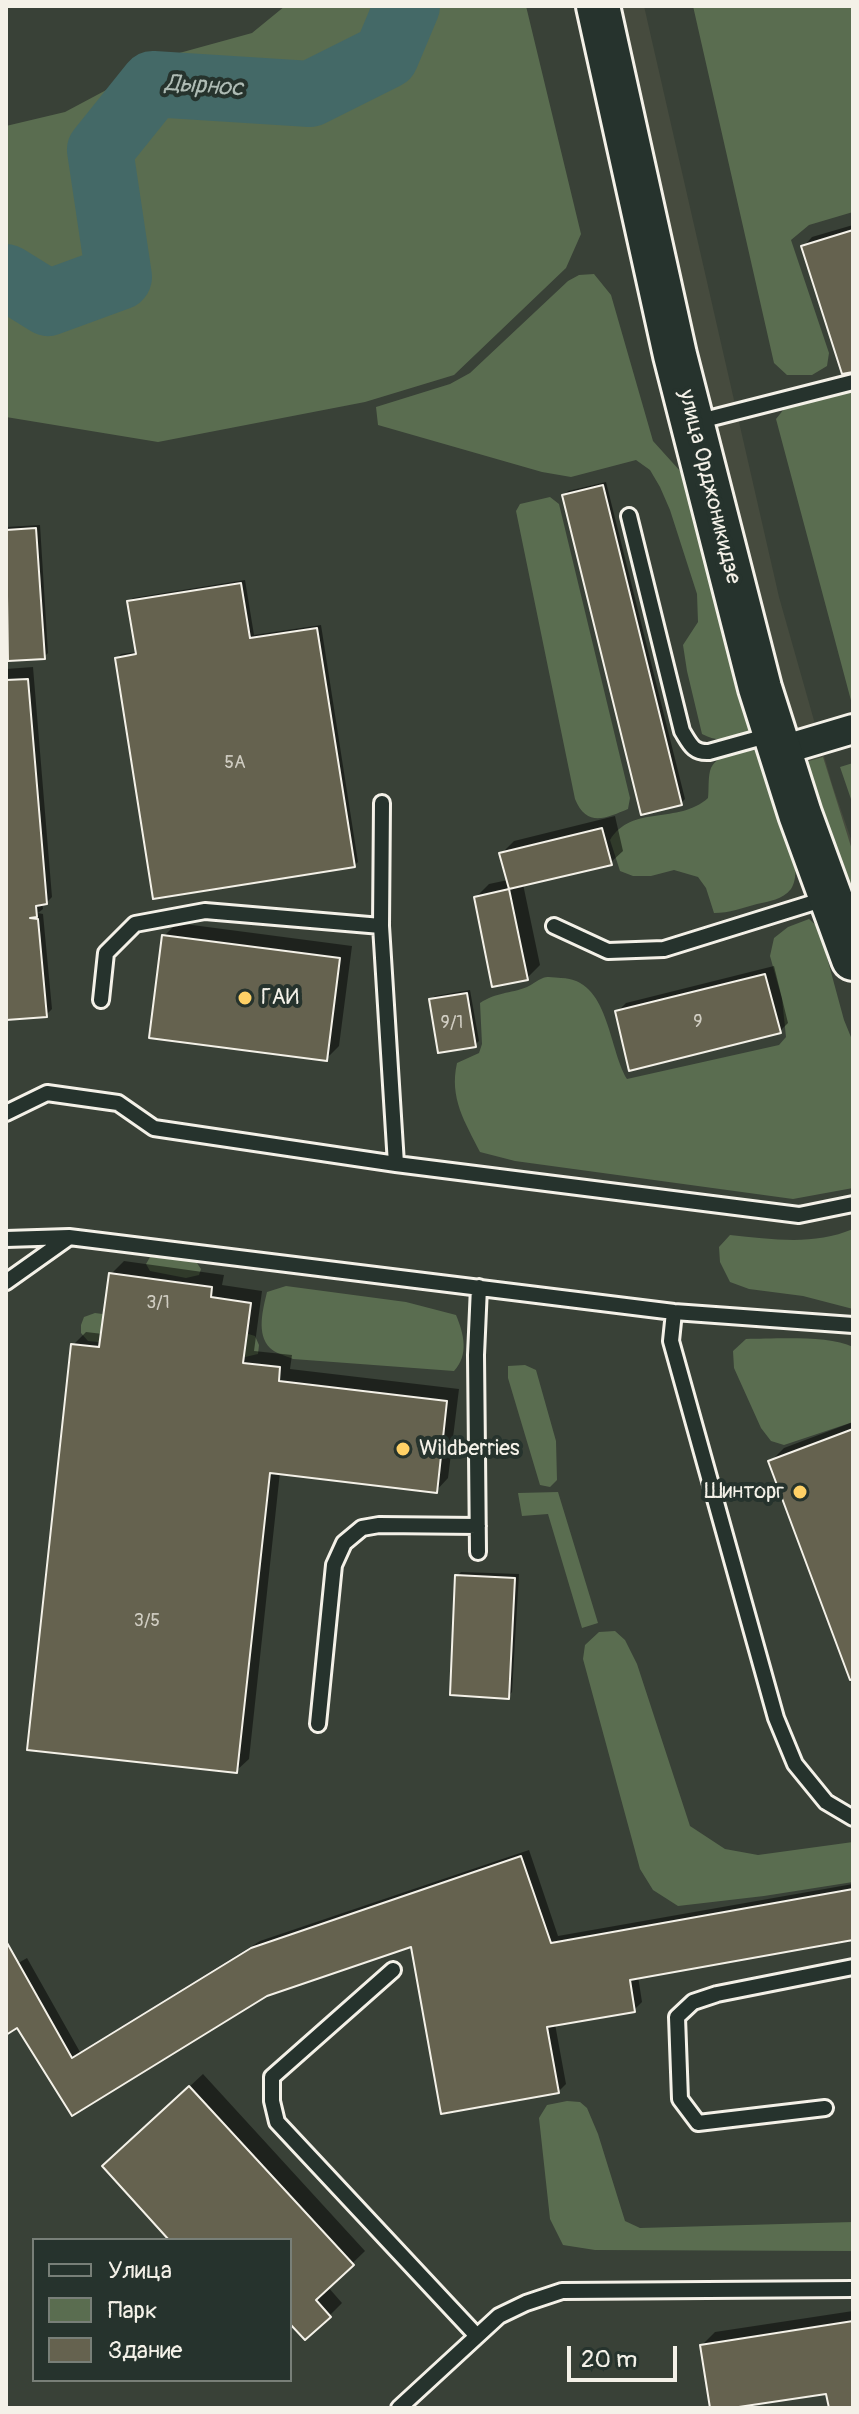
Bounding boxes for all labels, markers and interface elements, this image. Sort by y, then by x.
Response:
water label: Дырнос [164,70,244,104]
street label: улица Орджоникидзе [672,387,746,587]
house number: 5А [224,752,246,774]
place label: ГАИ [261,985,299,1011]
marker: ГАИ [236,989,254,1007]
house number: 9 [693,1011,703,1033]
house number: 9/1 [441,1012,463,1034]
house number: 3/1 [146,1292,170,1314]
place label: Wildberries [419,1436,520,1462]
marker: Wildberries [394,1440,412,1458]
place label: Шинторг [705,1479,784,1505]
marker: Шинторг [791,1483,809,1501]
house number: 3/5 [134,1610,160,1632]
legend [32,2238,292,2382]
text: Улица [108,2256,172,2285]
text: Парк [108,2296,157,2325]
scale bar [571,2330,681,2380]
text: Здание [108,2336,182,2365]
text: 20 m [581,2345,637,2374]

